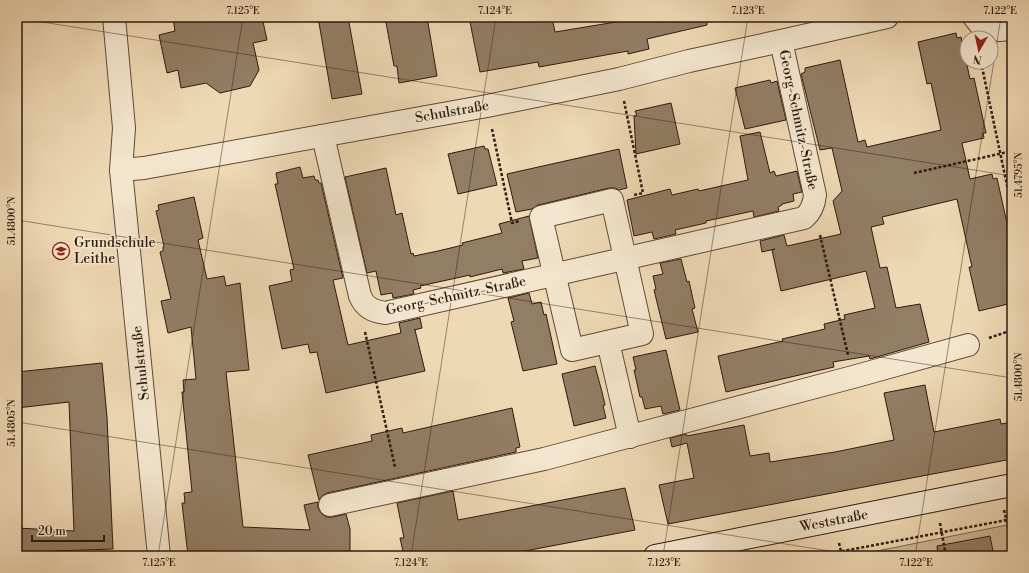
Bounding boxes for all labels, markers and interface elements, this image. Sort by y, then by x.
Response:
text: 7.125°E [226,5,260,17]
text: 7.124°E [478,5,512,17]
text: 7.123°E [731,5,765,17]
text: 7.122°E [983,5,1017,17]
north arrow [959,30,999,70]
street label: Georg-Schmitz-Straße [774,48,822,192]
text: N [972,51,983,66]
street label: Schulstraße [414,97,490,127]
text: 51.4795°N [1013,152,1025,198]
text: 51.4800°N [6,196,18,245]
place label: Grundschule Leithe [74,234,156,268]
school or university icon: Grundschule Leithe [51,241,71,261]
street label: Georg-Schmitz-Straße [384,272,528,320]
street label: Schulstraße [128,325,154,401]
text: 51.4800°N [1013,352,1025,401]
text: 51.4805°N [6,399,18,447]
street label: Weststraße [797,506,870,537]
scale bar [32,517,104,543]
text: 20 m [38,524,66,539]
text: 7.125°E [142,557,176,569]
text: 7.124°E [394,557,428,569]
text: 7.123°E [647,557,681,569]
text: 7.122°E [899,557,933,569]

